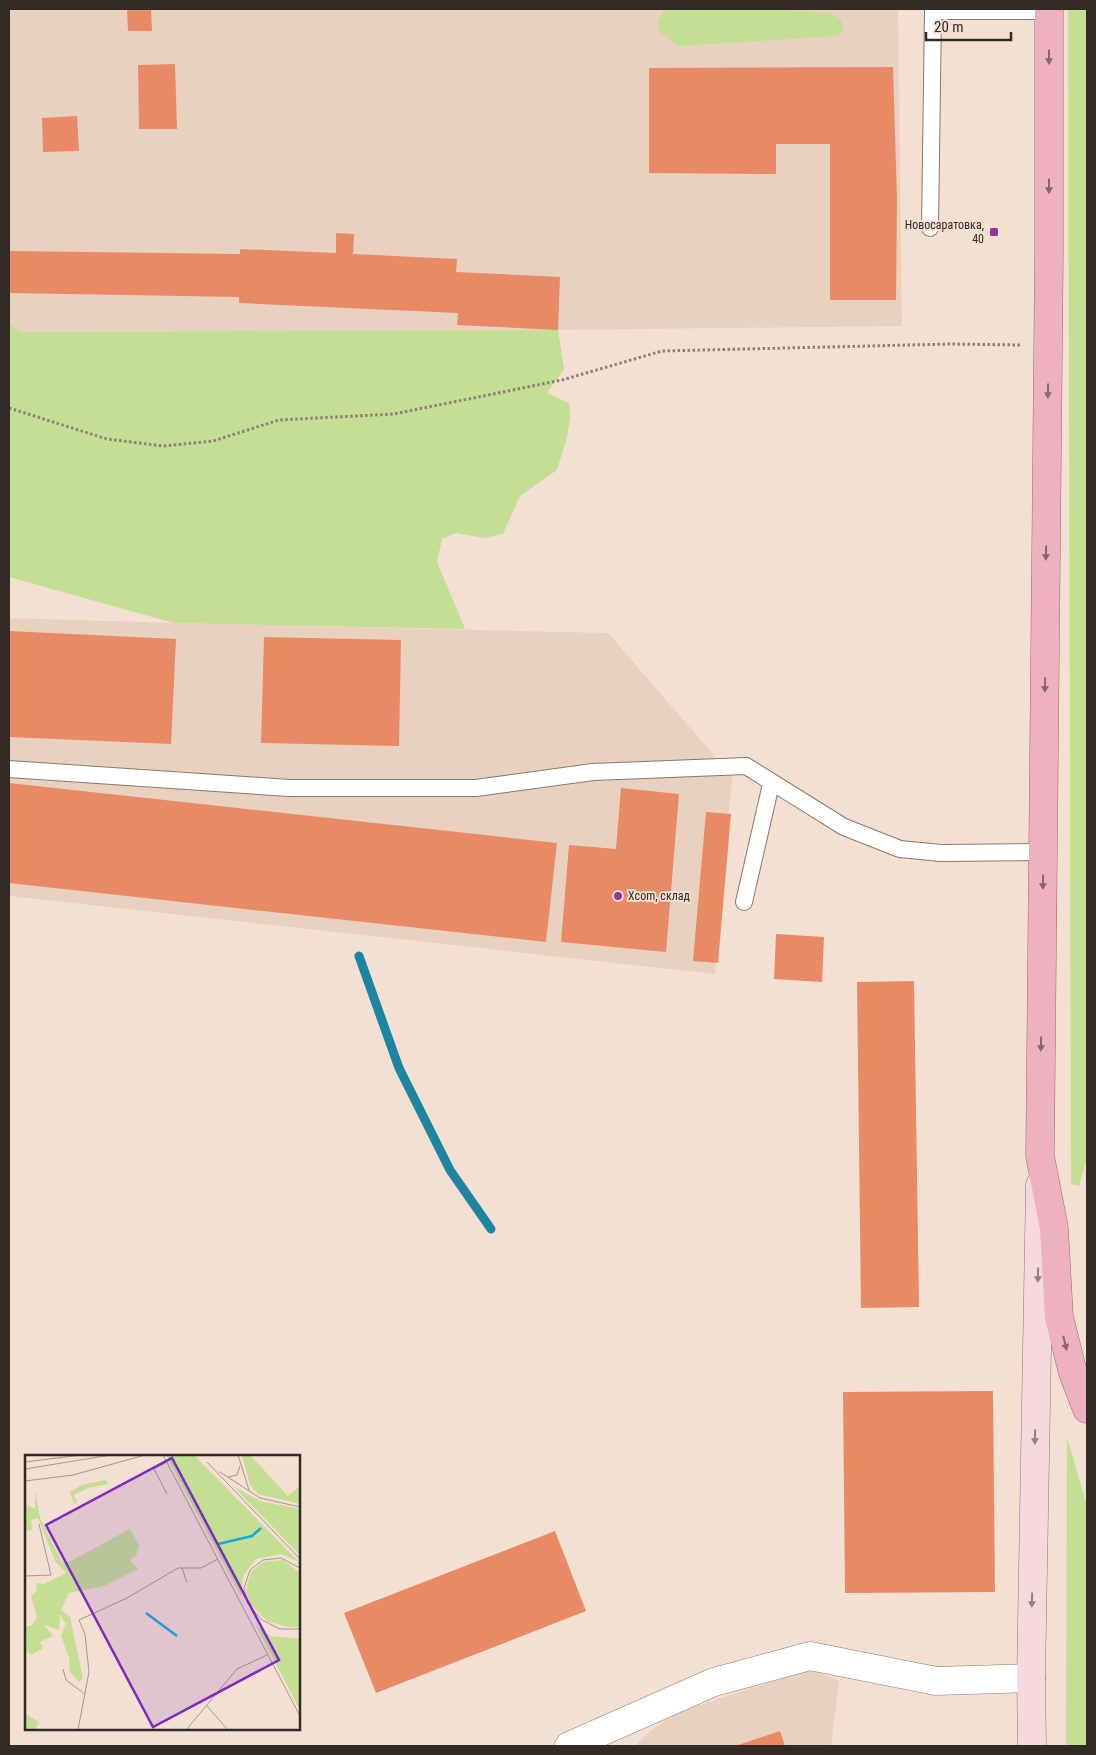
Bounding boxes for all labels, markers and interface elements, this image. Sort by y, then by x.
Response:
scale bar [926,10,1011,42]
text: 20 m [934,18,964,36]
one-way arrow [1045,50,1053,66]
one-way arrow [1045,178,1053,194]
place label: Новосаратовка, 40 [905,218,984,246]
marker: Новосаратовка, 40 [988,226,1000,238]
one-way arrow [1044,383,1052,399]
one-way arrow [1042,545,1050,561]
one-way arrow [1041,677,1049,693]
one-way arrow [1039,874,1047,890]
place label: Xсom, склад [628,889,691,903]
marker: Xсom, склад [612,890,624,902]
one-way arrow [1037,1037,1045,1053]
one-way arrow [1034,1267,1042,1283]
one-way arrow [1061,1335,1069,1350]
one-way arrow [1031,1430,1039,1446]
inset map [25,1455,300,1730]
one-way arrow [1028,1592,1036,1608]

